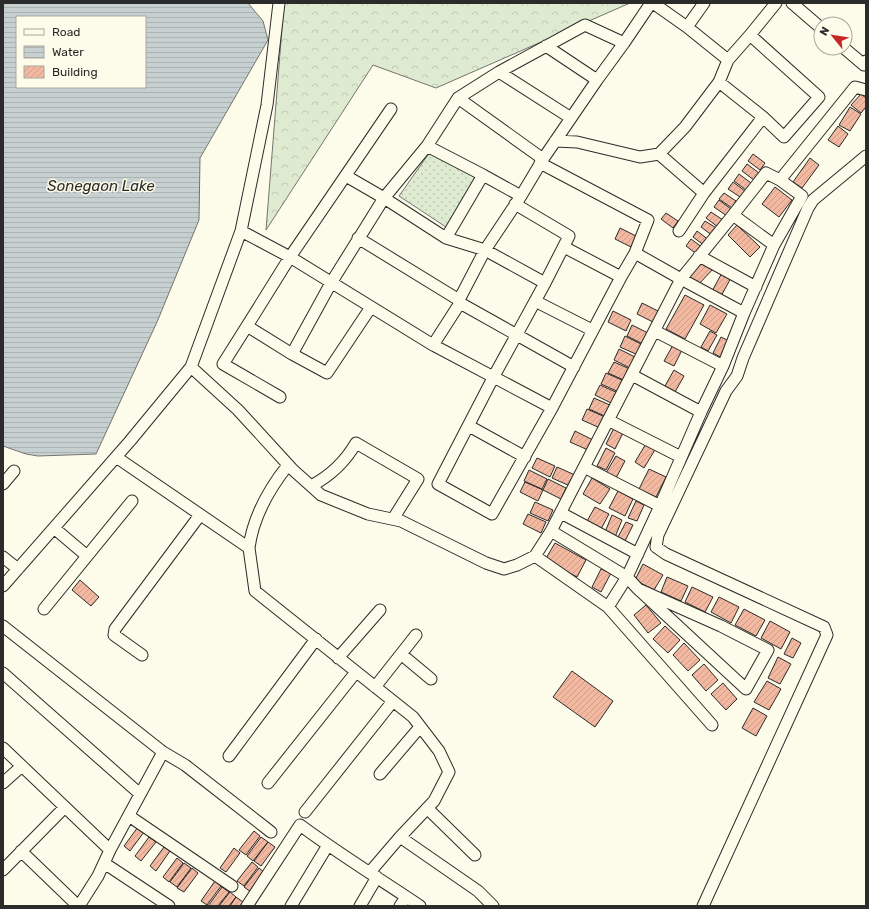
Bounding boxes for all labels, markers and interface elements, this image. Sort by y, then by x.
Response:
legend [16,16,146,88]
north arrow [813,16,853,56]
text: Road [52,25,80,39]
text: N [817,25,832,38]
text: Water [52,45,84,59]
text: Building [52,65,98,79]
water label: Sonegaon Lake [47,177,155,195]

